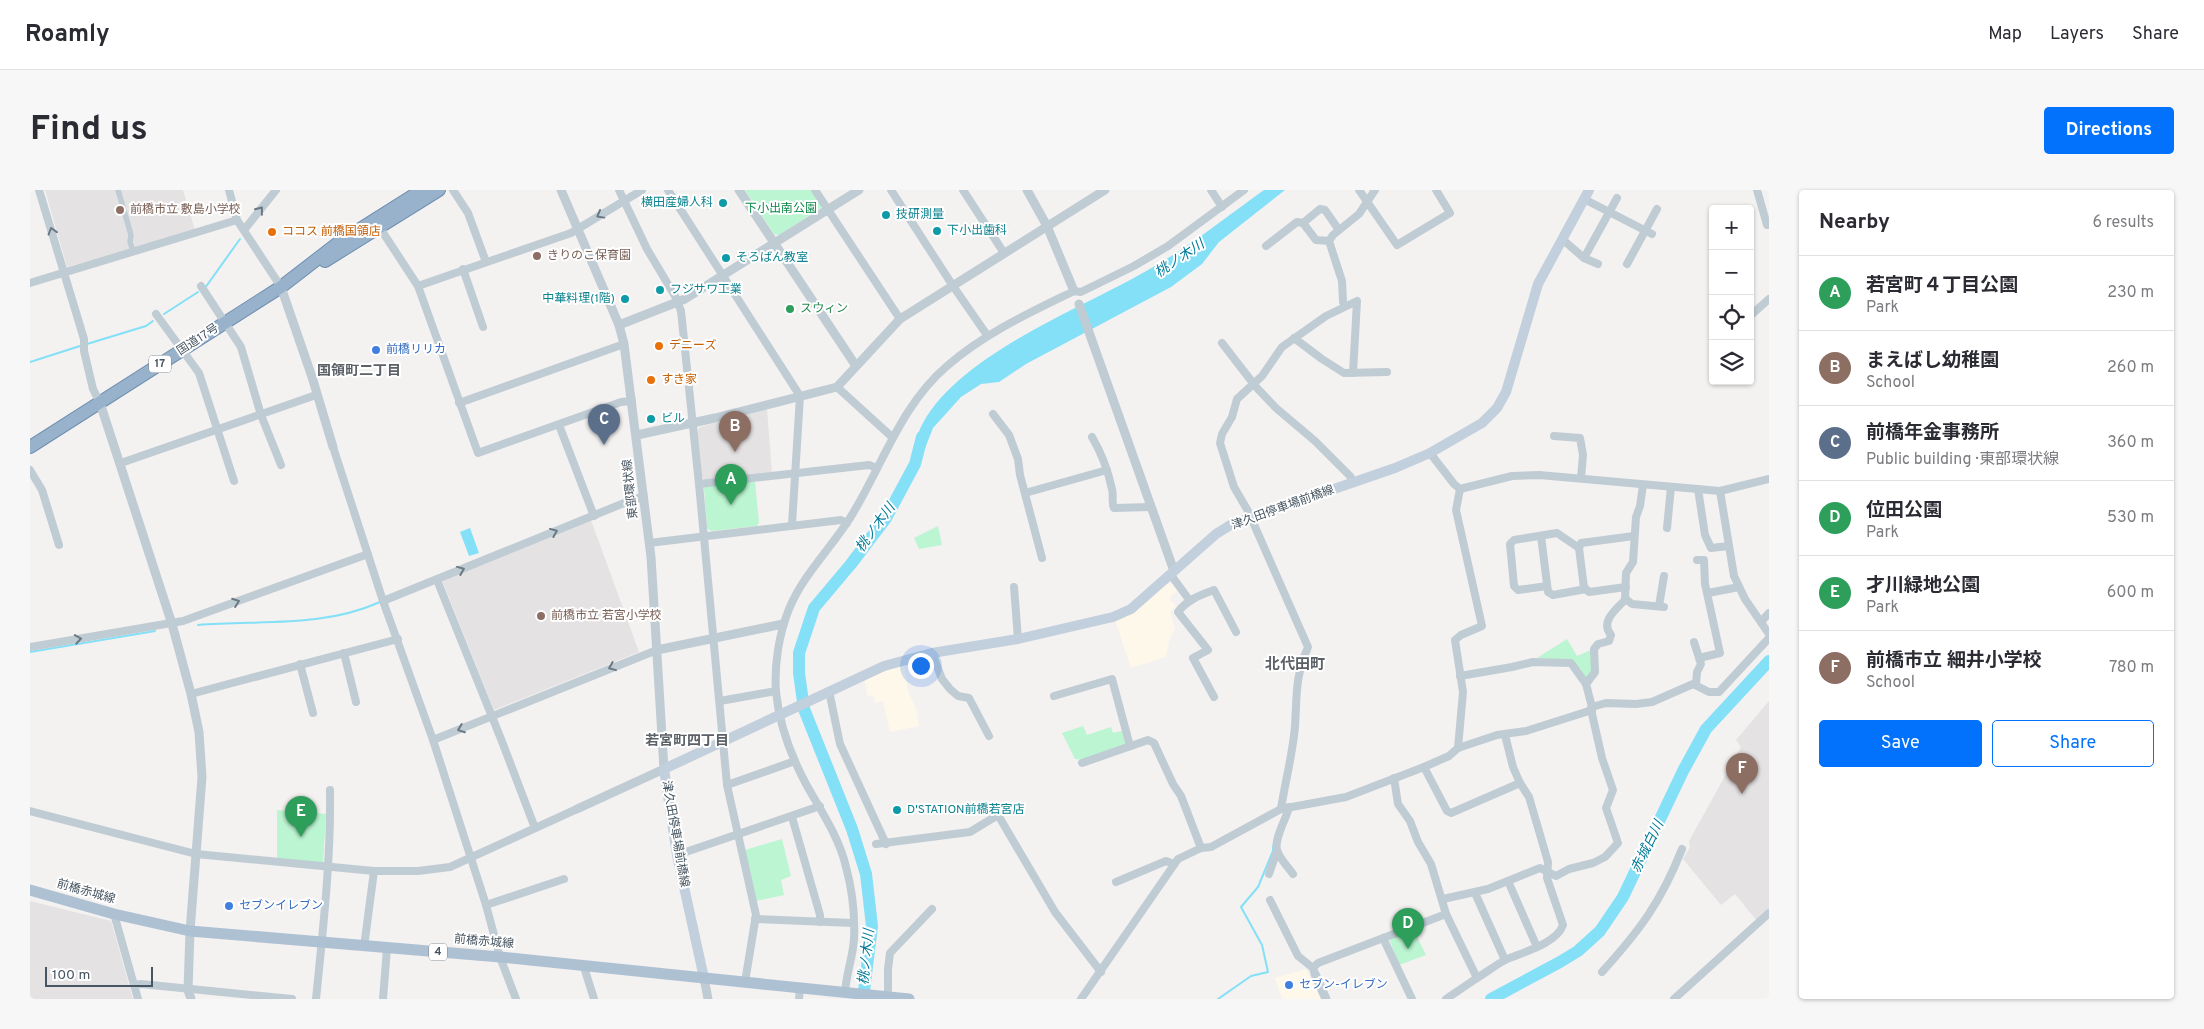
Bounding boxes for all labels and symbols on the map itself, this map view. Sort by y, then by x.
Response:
place label: 横田産婦人科 [641,195,713,211]
marker: 横田産婦人科 [717,197,729,209]
park label: 下小出南公園 [745,201,817,217]
place label: 前橋市立 敷島小学校 [130,202,241,218]
marker: 前橋市立 敷島小学校 [114,204,126,216]
one-way arrow [254,206,263,216]
place label: 技研測量 [896,207,944,223]
one-way arrow [596,209,605,219]
marker: 技研測量 [880,209,892,221]
place label: 下小出歯科 [947,223,1007,239]
place label: ココス 前橋国領店 [282,224,381,240]
marker: 下小出歯科 [931,225,943,237]
marker: ココス 前橋国領店 [266,226,278,238]
one-way arrow [47,227,57,236]
water label: 桃ノ木川 [1152,235,1210,282]
place label: きりのこ保育園 [547,248,631,264]
marker: きりのこ保育園 [531,250,543,262]
place label: そろばん教室 [736,250,808,266]
marker: そろばん教室 [720,252,732,264]
place label: フジサワ工業 [670,282,742,298]
marker: フジサワ工業 [654,284,666,296]
place label: 中華料理(1階) [542,291,615,307]
marker: 中華料理(1階) [619,293,631,305]
place label: スウィン [800,301,848,317]
marker: スウィン [784,303,796,315]
street label: 国道17号 [174,321,222,359]
place label: デニーズ [669,338,716,354]
marker: デニーズ [653,340,665,352]
place label: 前橋リリカ [386,342,446,358]
marker: 前橋リリカ [370,344,382,356]
road number: 17 [149,355,171,372]
district label: 国領町二丁目 [317,363,401,380]
place label: すき家 [661,372,697,388]
marker: すき家 [645,374,657,386]
pin: C [588,404,620,445]
place label: ビル [661,411,685,427]
pin: B [719,411,751,452]
marker: ビル [645,413,657,425]
street label: 東部環状線 [620,458,642,520]
pin: A [715,464,747,505]
street label: 津久田停車場前橋線 [1230,482,1336,534]
water label: 桃ノ木川 [853,499,901,556]
one-way arrow [549,528,558,538]
one-way arrow [456,565,465,576]
one-way arrow [231,598,240,608]
place label: 前橋市立 若宮小学校 [551,608,662,624]
marker: 前橋市立 若宮小学校 [535,610,547,622]
one-way arrow [74,635,82,645]
your location [908,653,934,679]
district label: 北代田町 [1265,655,1325,675]
one-way arrow [608,661,617,672]
one-way arrow [457,722,466,733]
district label: 若宮町四丁目 [645,733,729,750]
pin: F [1726,753,1758,794]
street label: 津久田停車場前橋線 [658,779,692,889]
pin: E [285,796,317,837]
place label: D'STATION前橋若宮店 [907,802,1025,818]
marker: D'STATION前橋若宮店 [891,804,903,816]
water label: 赤城白川 [1628,816,1669,876]
street label: 前橋赤城線 [55,876,117,908]
place label: セブンイレブン [239,898,323,914]
marker: セブンイレブン [223,900,235,912]
pin: D [1392,908,1424,949]
water label: 桃ノ木川 [856,926,879,986]
street label: 前橋赤城線 [453,931,515,953]
road number: 4 [429,944,447,960]
scale bar [45,964,152,987]
place label: セブン-イレブン [1299,977,1388,993]
marker: セブン-イレブン [1283,979,1295,991]

